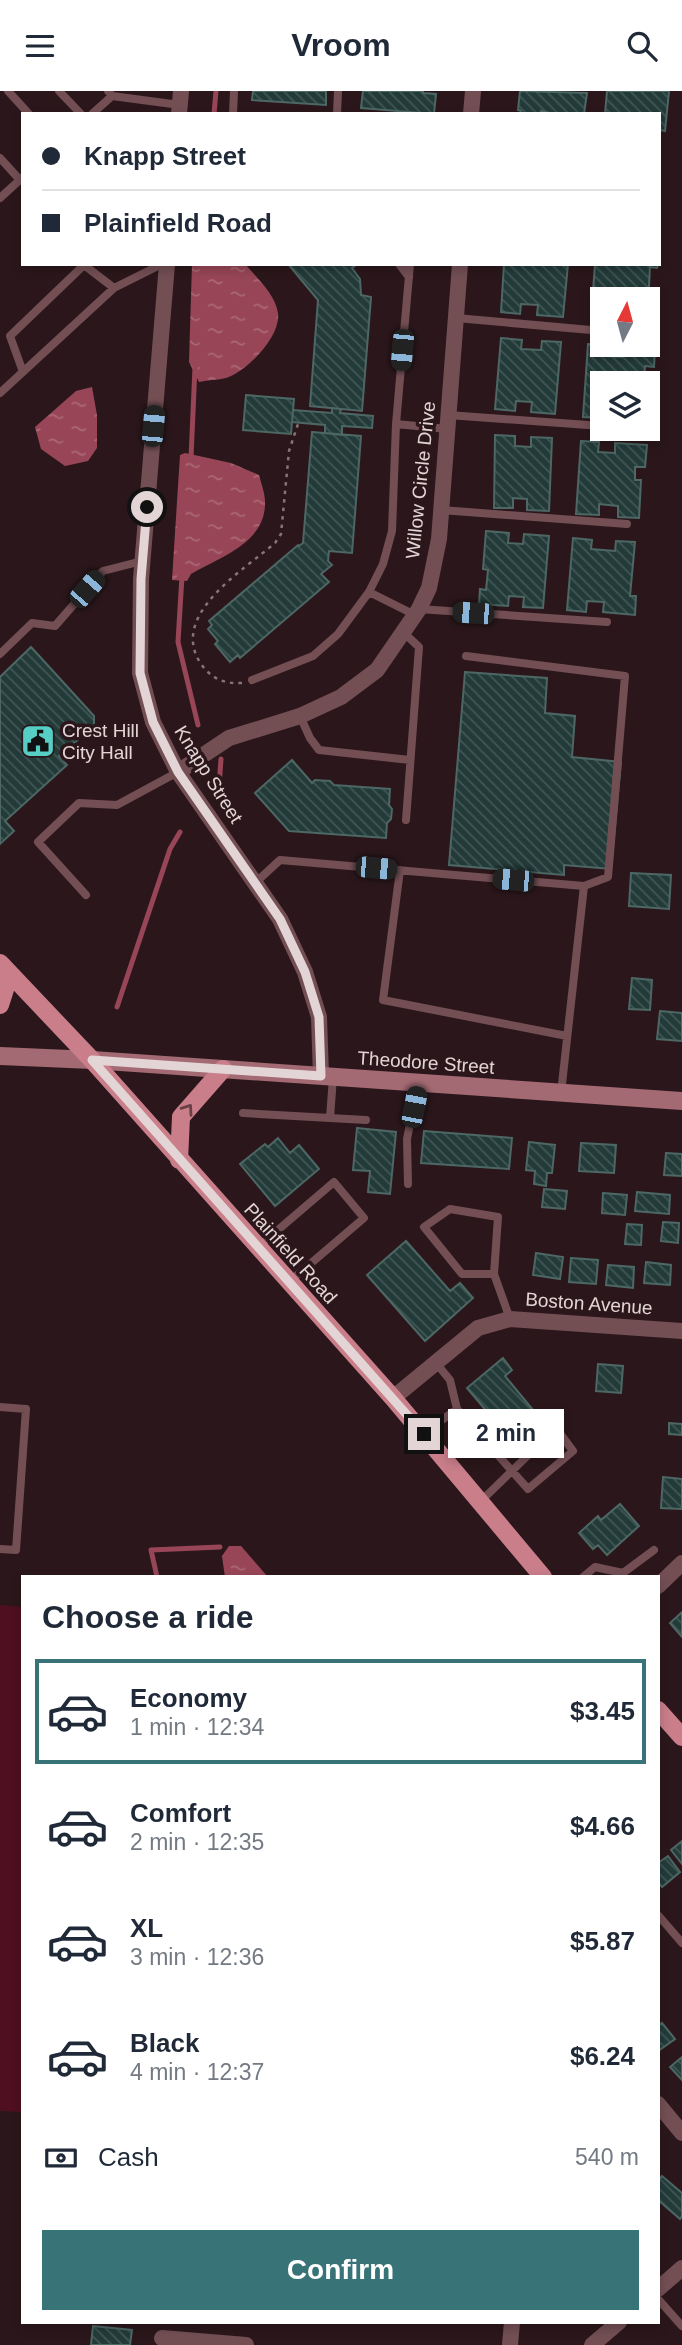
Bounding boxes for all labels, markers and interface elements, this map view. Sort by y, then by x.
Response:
icon: menu [21,27,59,65]
text: Vroom [291,27,391,63]
icon: search [623,27,661,65]
text: Knapp Street [84,141,246,171]
text: Plainfield Road [84,208,272,238]
north arrow [590,287,660,357]
map controls [590,287,660,441]
car [390,328,415,372]
button: layers [590,371,660,441]
street label: Willow Circle Drive [402,400,439,560]
car [141,404,166,448]
route start [131,491,163,523]
car [66,566,109,612]
car [452,601,495,625]
place label: Crest Hill City Hall [62,720,139,763]
public building icon: Crest Hill City Hall [19,722,57,760]
street label: Knapp Street [170,722,247,827]
car [355,856,398,880]
car [492,868,535,892]
street label: Theodore Street [357,1047,496,1078]
car [400,1084,429,1130]
one-way arrow [180,1104,192,1117]
street label: Plainfield Road [240,1199,341,1308]
street label: Boston Avenue [525,1289,653,1318]
callout: 2 min [448,1409,564,1459]
route end [408,1418,440,1450]
text: 2 min [476,1420,536,1446]
text: Choose a ride [42,1599,254,1635]
icon: car [46,1680,109,1743]
text: Economy [130,1683,247,1713]
text: $3.45 [570,1696,635,1726]
text: 1 min · 12:34 [130,1714,264,1740]
icon: car [46,1795,109,1858]
text: Comfort [130,1798,231,1828]
text: $4.66 [570,1811,635,1841]
text: 2 min · 12:35 [130,1829,264,1855]
icon: car [46,1910,109,1973]
text: XL [130,1913,163,1943]
text: $5.87 [570,1926,635,1956]
text: 3 min · 12:36 [130,1944,264,1970]
icon: car [46,2025,109,2088]
text: Black [130,2028,199,2058]
text: $6.24 [570,2041,635,2071]
text: 4 min · 12:37 [130,2059,264,2085]
icon: cash [42,2139,80,2177]
text: Cash [98,2142,159,2172]
text: 540 m [575,2144,639,2170]
button: Confirm [42,2230,639,2310]

